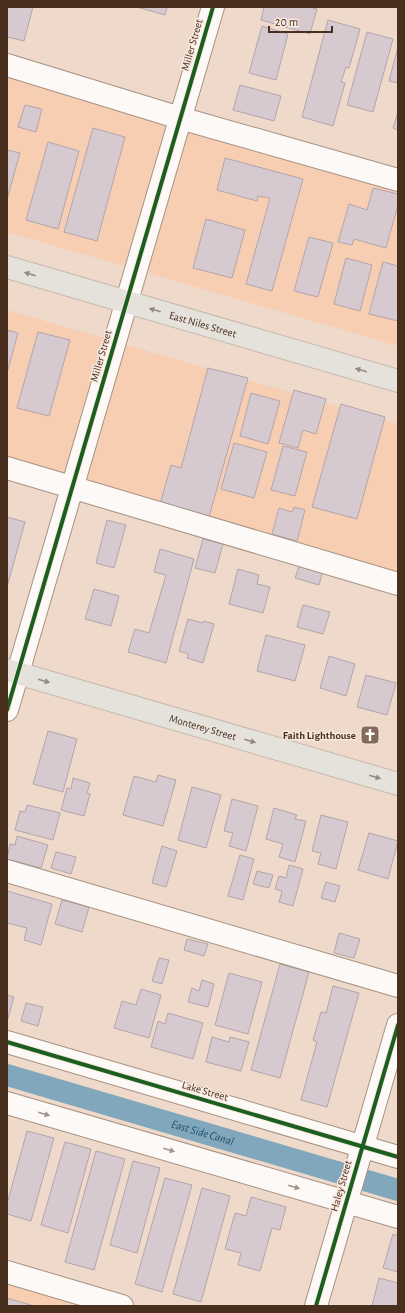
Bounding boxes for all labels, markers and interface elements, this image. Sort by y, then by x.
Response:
scale bar [269,8,332,34]
text: 20 m [275,16,298,28]
street label: Miller Street [179,17,205,72]
one-way arrow [24,271,36,277]
one-way arrow [149,307,161,313]
street label: East Niles Street [168,309,238,339]
street label: Miller Street [88,328,114,383]
one-way arrow [354,367,367,373]
one-way arrow [39,678,51,684]
street label: Monterey Street [168,712,238,742]
church icon: Faith Lighthouse [359,724,381,746]
place label: Faith Lighthouse [283,730,356,741]
one-way arrow [244,738,256,744]
one-way arrow [369,774,381,780]
street label: Lake Street [181,1079,230,1103]
one-way arrow [39,1111,51,1117]
water label: East Side Canal [170,1118,235,1147]
one-way arrow [163,1147,175,1153]
street label: Haley Street [328,1159,354,1213]
one-way arrow [288,1184,300,1190]

